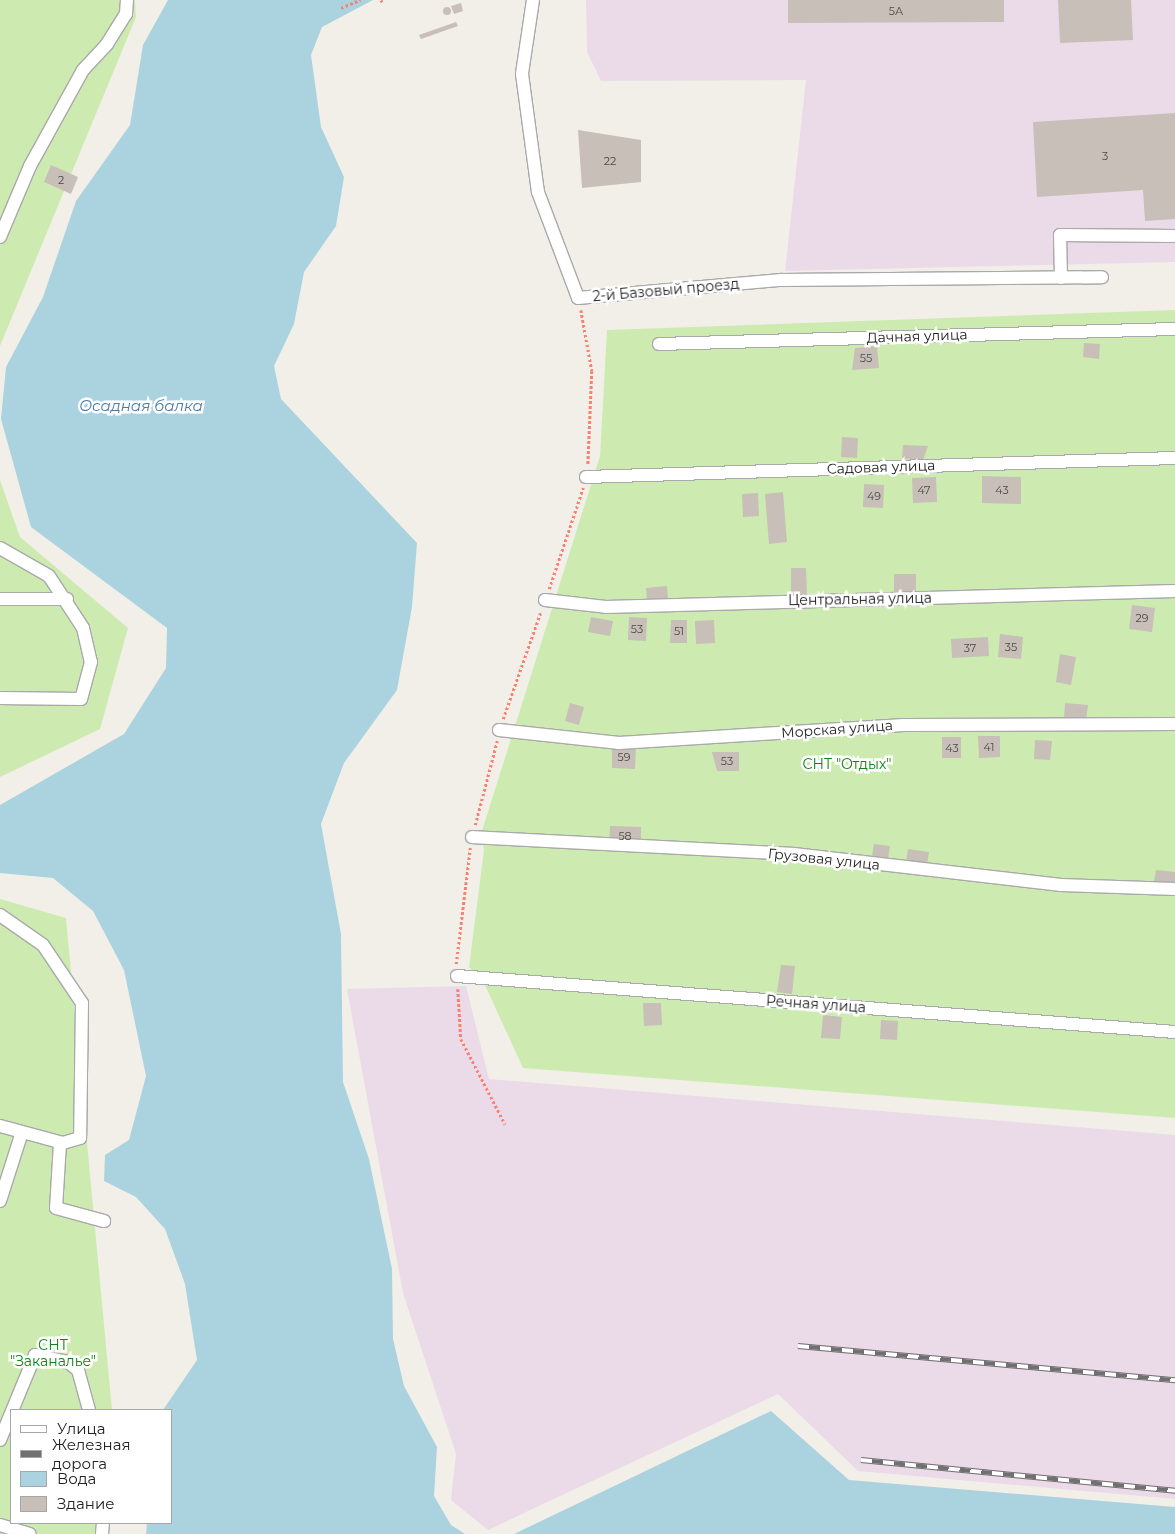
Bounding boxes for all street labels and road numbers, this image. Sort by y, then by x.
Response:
street label: 2-й Базовый проезд [592,275,740,305]
street label: Дачная улица [866,326,968,346]
street label: Садовая улица [826,457,936,477]
street label: Центральная улица [788,589,932,609]
street label: Морская улица [781,717,893,741]
street label: Грузовая улица [767,845,881,873]
street label: Речная улица [765,992,867,1016]

